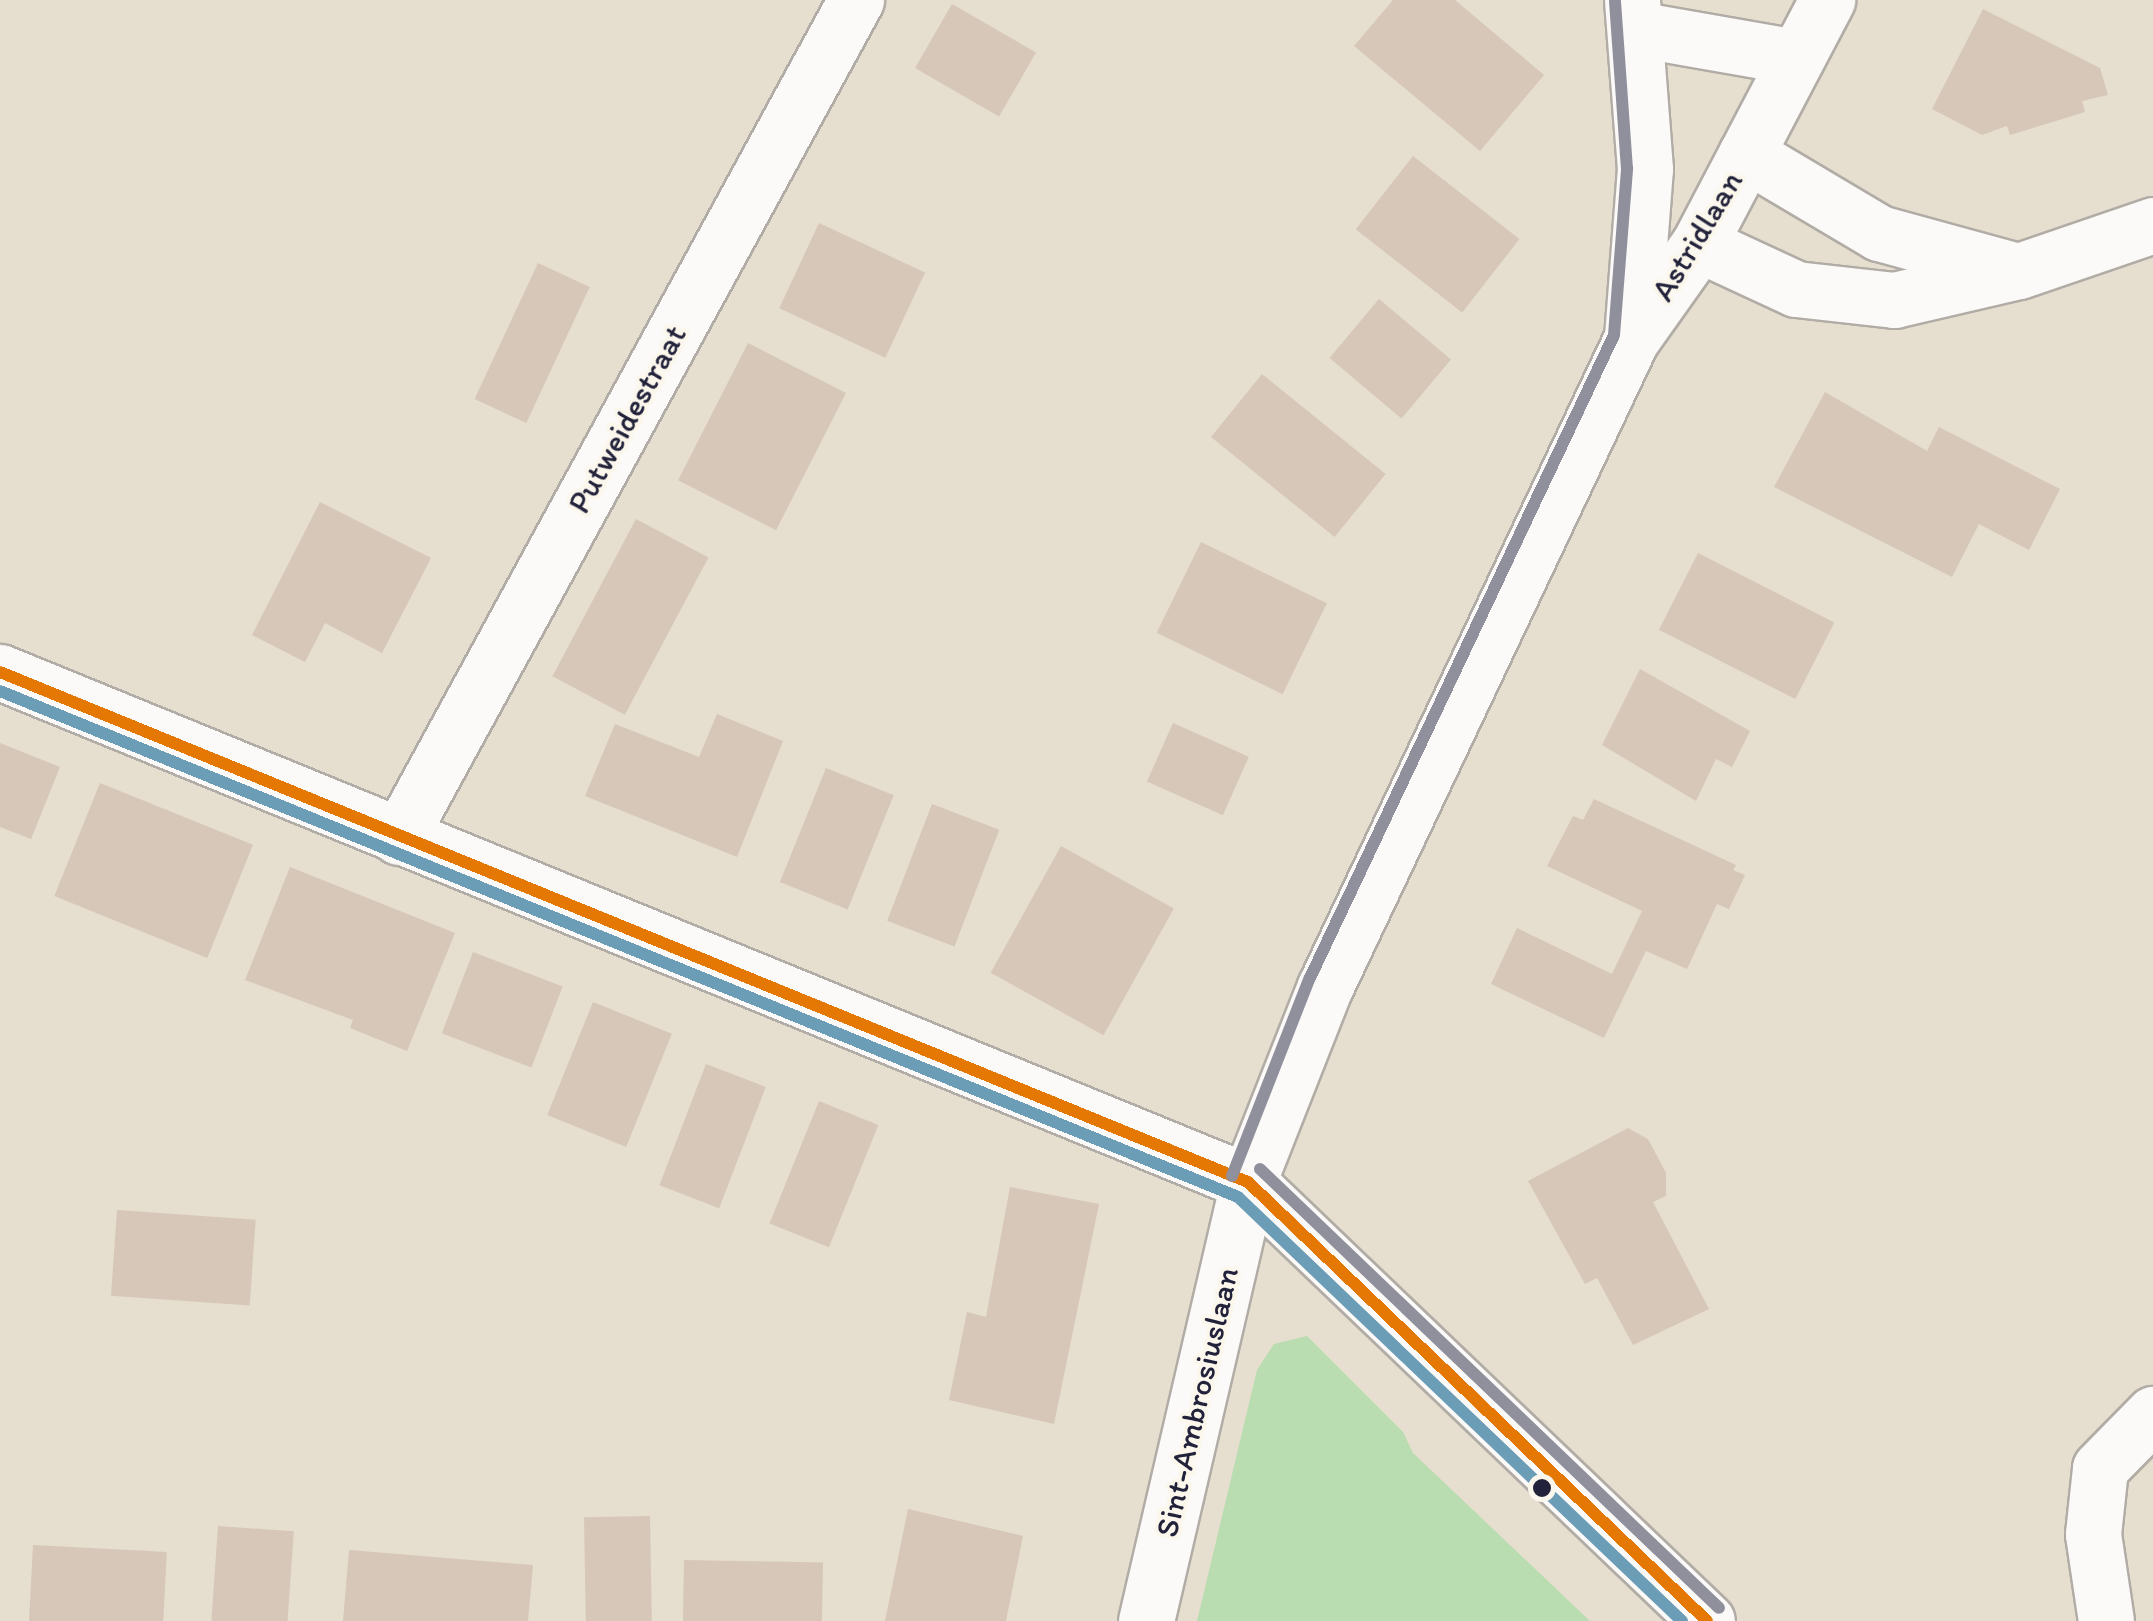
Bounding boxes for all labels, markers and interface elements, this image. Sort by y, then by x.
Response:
street label: Astridlaan [1643,164,1751,308]
street label: Putweidestraat [560,318,694,520]
street label: Sint-Ambrosiuslaan [1147,1263,1247,1541]
unlabelled marker [1532,1478,1552,1498]

